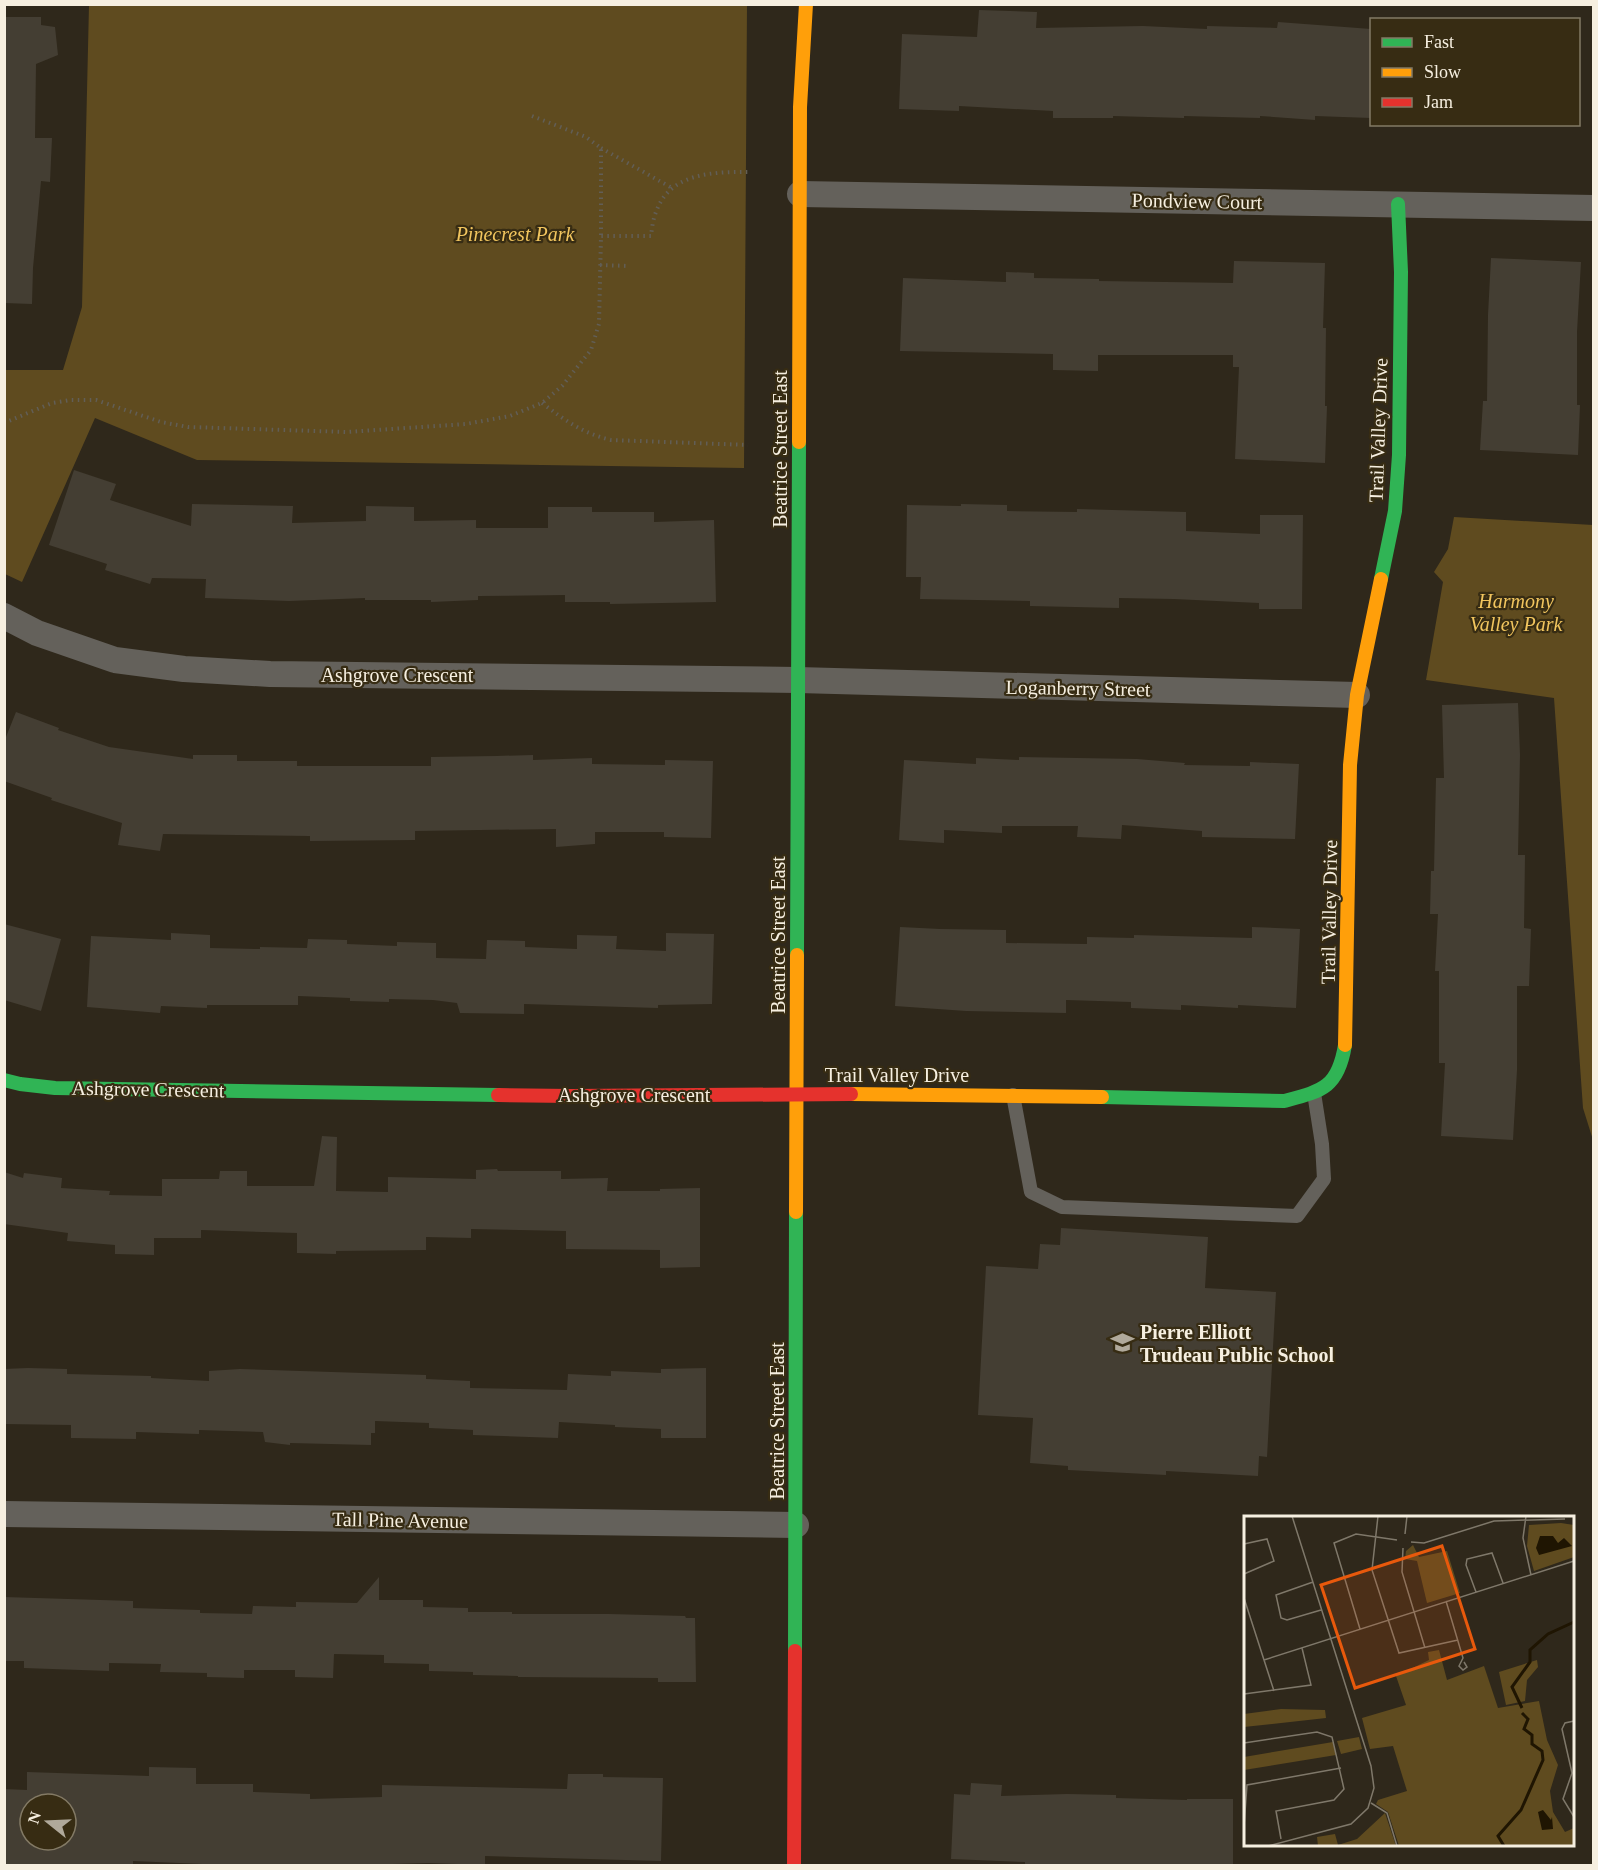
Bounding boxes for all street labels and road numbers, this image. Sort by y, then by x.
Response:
street label: Pondview Court [1132,189,1263,213]
street label: Trail Valley Drive [1364,357,1393,503]
street label: Beatrice Street East [769,370,791,528]
street label: Ashgrove Crescent [321,664,474,687]
street label: Loganberry Street [1005,676,1151,701]
street label: Trail Valley Drive [1317,839,1342,984]
street label: Beatrice Street East [767,856,789,1014]
street label: Trail Valley Drive [825,1064,969,1087]
street label: Ashgrove Crescent [71,1077,225,1102]
street label: Ashgrove Crescent [558,1084,711,1107]
street label: Beatrice Street East [766,1342,788,1500]
street label: Tall Pine Avenue [332,1508,468,1532]

